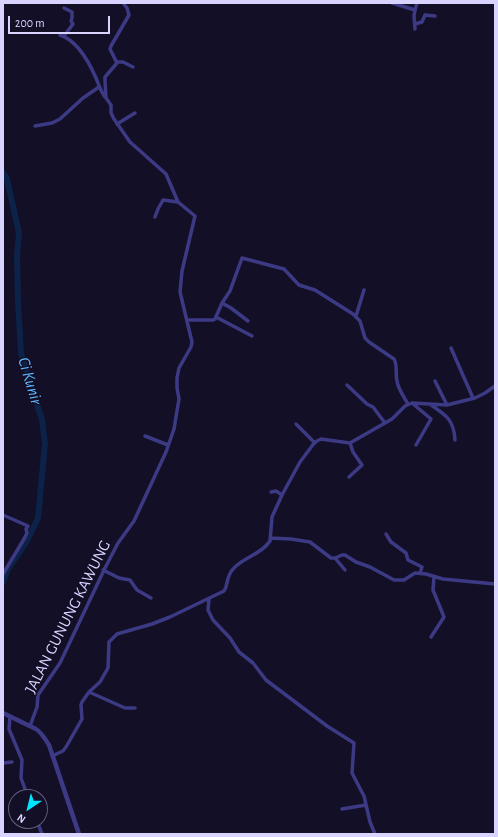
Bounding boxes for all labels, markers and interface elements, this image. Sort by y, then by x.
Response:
scale bar [10,8,112,34]
text: 200 m [15,17,45,29]
water label: Ci Kunir [13,355,47,407]
street label: JALAN GUNUNG KAWUNG [21,537,115,697]
north arrow [8,789,48,829]
text: N [15,812,28,825]

